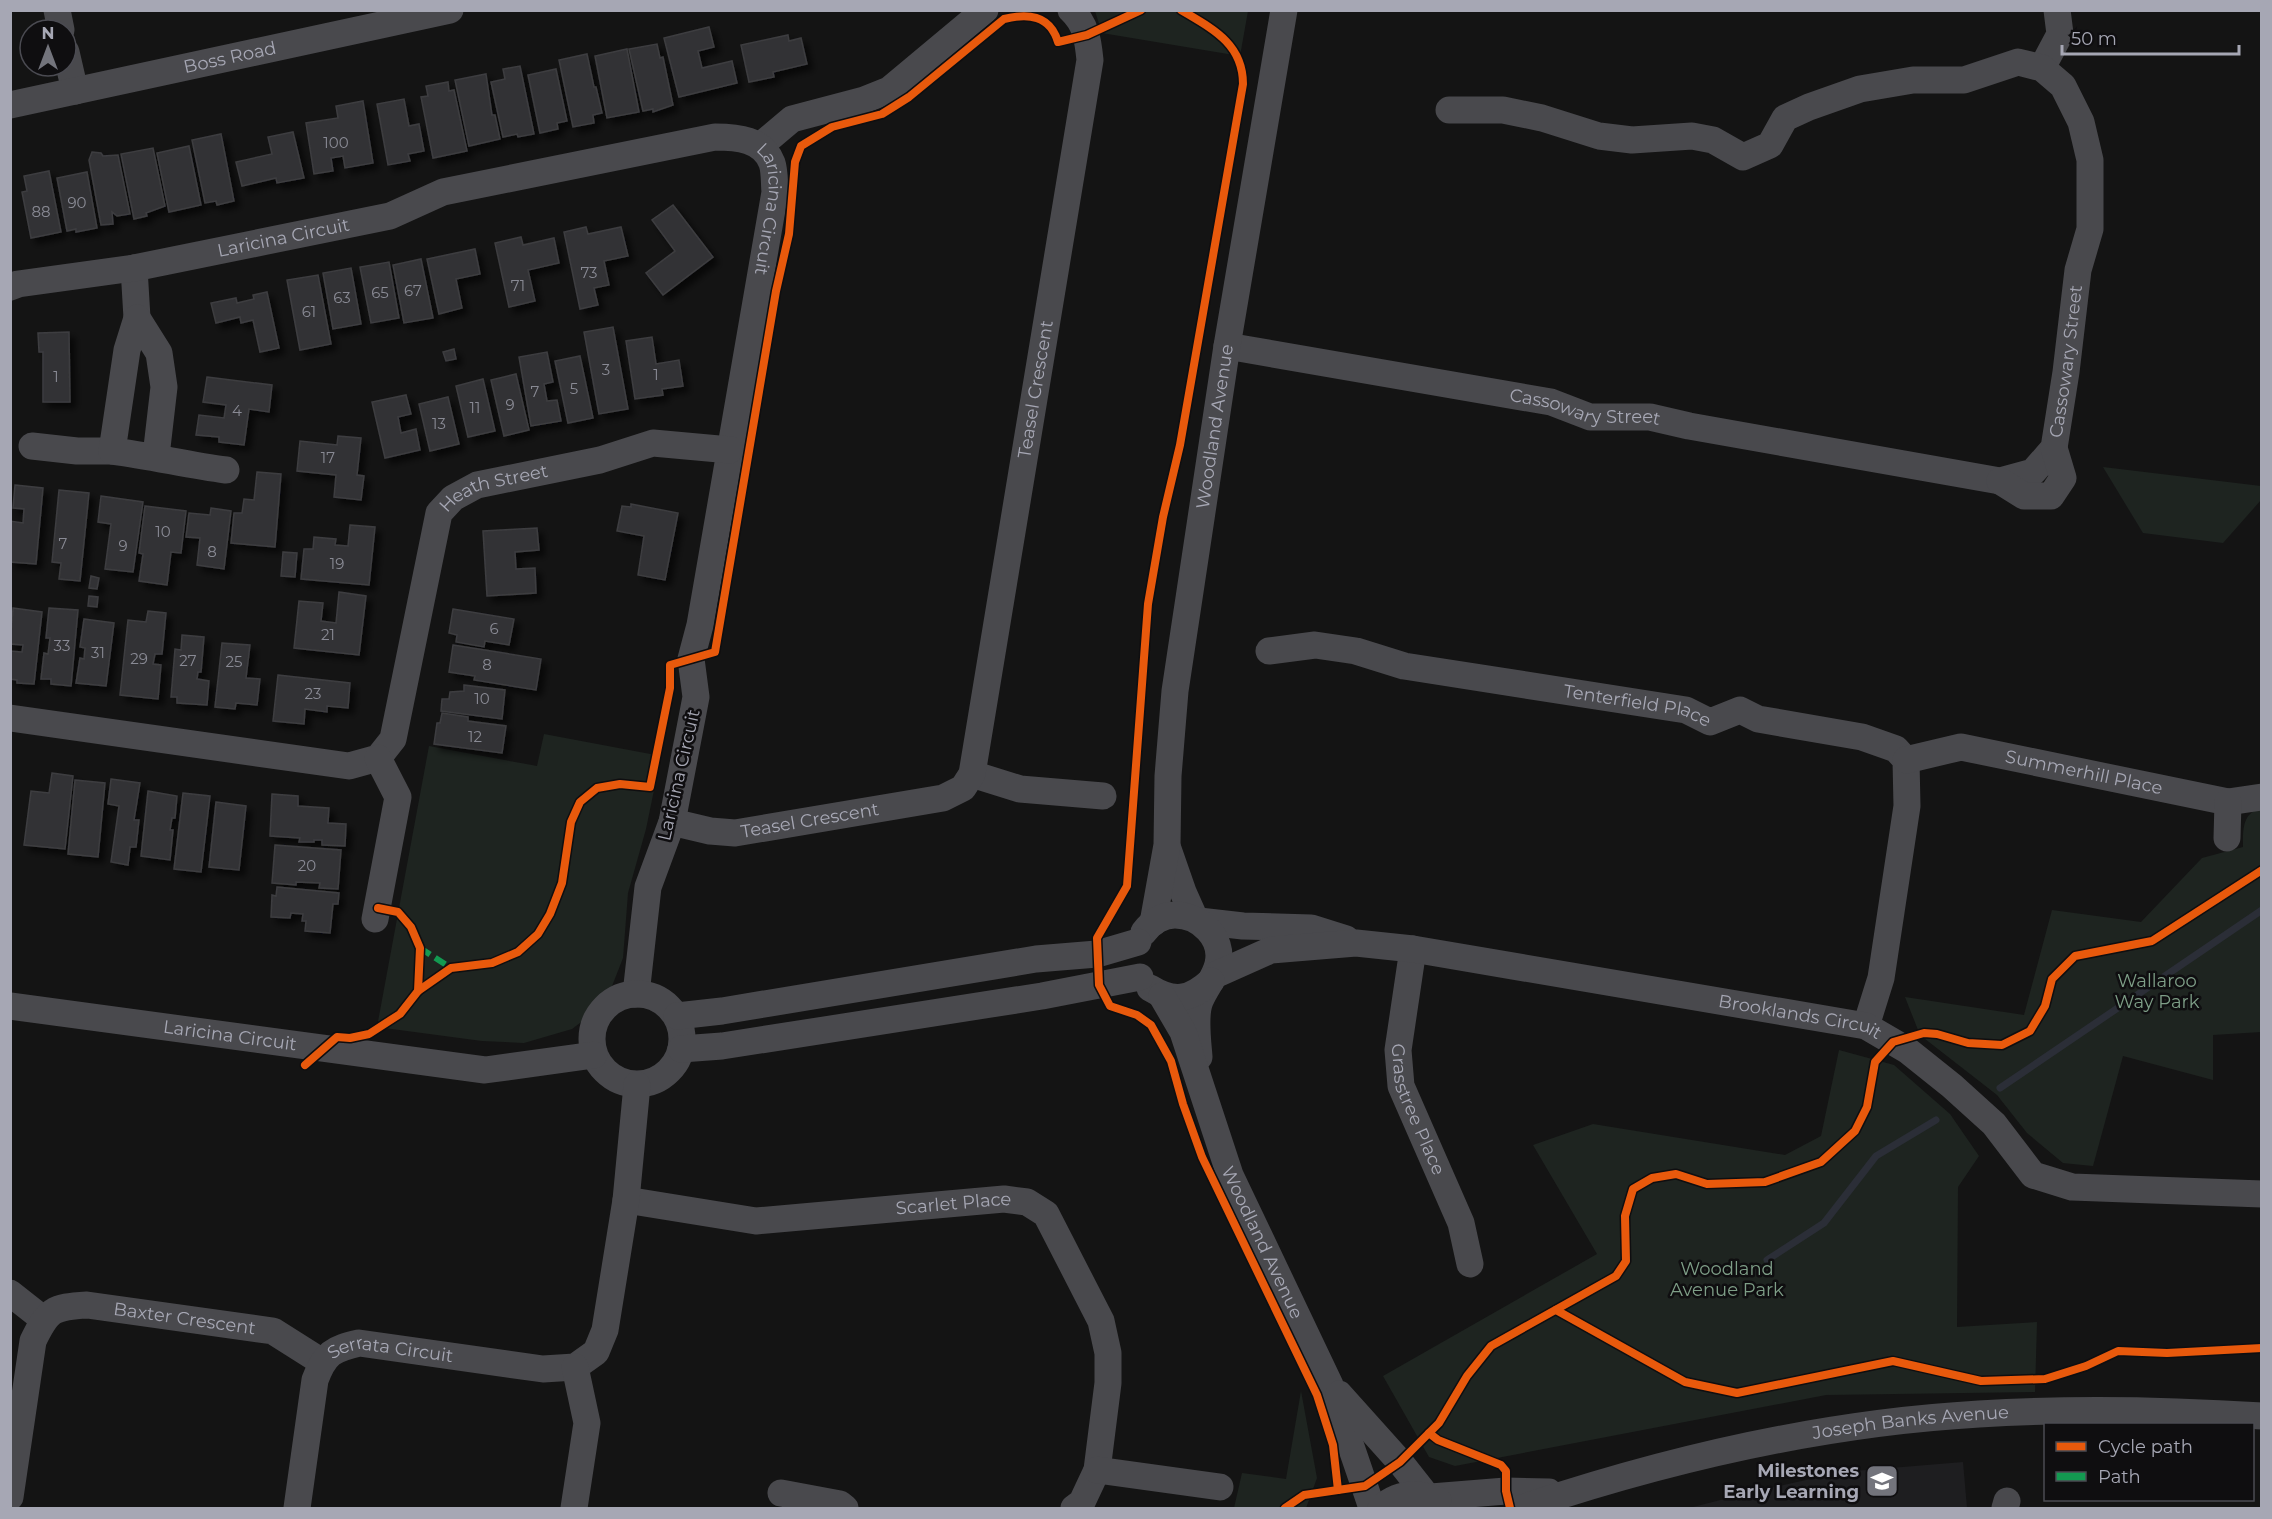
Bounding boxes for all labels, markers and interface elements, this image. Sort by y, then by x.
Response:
north arrow [18,18,78,78]
scale bar [2062,18,2239,56]
text: N [42,24,54,43]
text: 50 m [2071,28,2117,50]
street label: Boss Road [182,37,278,78]
house number: 100 [323,133,349,152]
street label: Laricina Circuit [750,138,786,277]
house number: 90 [67,193,87,212]
house number: 88 [31,202,51,221]
street label: Laricina Circuit [215,214,351,262]
house number: 73 [580,263,598,282]
house number: 71 [511,276,525,295]
house number: 67 [404,281,422,300]
house number: 65 [371,283,389,302]
street label: Cassowary Street [2045,284,2087,439]
house number: 63 [333,288,351,307]
house number: 61 [302,302,316,321]
street label: Teasel Crescent [1013,319,1058,460]
street label: Woodland Avenue [1192,343,1238,510]
house number: 3 [602,360,610,379]
house number: 1 [653,365,659,384]
house number: 1 [53,367,59,386]
house number: 5 [570,379,578,398]
house number: 7 [531,382,540,401]
street label: Cassowary Street [1508,384,1663,430]
house number: 9 [505,395,515,414]
house number: 11 [470,398,480,417]
house number: 4 [232,401,242,420]
house number: 13 [432,414,446,433]
house number: 17 [321,448,335,467]
street label: Heath Street [435,460,550,517]
house number: 10 [155,522,171,541]
house number: 7 [59,534,68,553]
house number: 9 [118,536,128,555]
house number: 8 [207,542,217,561]
house number: 19 [330,554,344,573]
house number: 6 [489,619,499,638]
house number: 21 [321,625,335,644]
house number: 33 [54,636,70,655]
house number: 31 [91,643,105,662]
house number: 29 [130,649,148,668]
house number: 27 [179,651,197,670]
house number: 25 [225,652,243,671]
house number: 8 [482,655,492,674]
street label: Tenterfield Place [1562,680,1715,732]
house number: 23 [305,684,321,703]
house number: 10 [474,689,490,708]
street label: Laricina Circuit [653,707,705,843]
house number: 12 [468,727,482,746]
street label: Summerhill Place [2003,745,2165,799]
street label: Teasel Crescent [739,798,880,843]
house number: 20 [298,856,316,875]
park label: Wallaroo Way Park [2115,970,2200,1013]
street label: Brooklands Circuit [1717,990,1886,1044]
street label: Laricina Circuit [162,1016,298,1056]
street label: Grasstree Place [1387,1043,1450,1179]
street label: Woodland Avenue [1216,1163,1308,1322]
street label: Scarlet Place [895,1188,1013,1220]
park label: Woodland Avenue Park [1670,1258,1784,1301]
street label: Baxter Crescent [112,1298,257,1339]
street label: Serrata Circuit [323,1331,455,1367]
street label: Joseph Banks Avenue [1810,1401,2009,1444]
legend [2044,1423,2254,1501]
text: Cycle path [2098,1436,2193,1458]
place label: Milestones Early Learning [1723,1460,1859,1503]
school or university icon: Milestones Early Learning [1864,1463,1900,1499]
text: Path [2098,1466,2141,1488]

